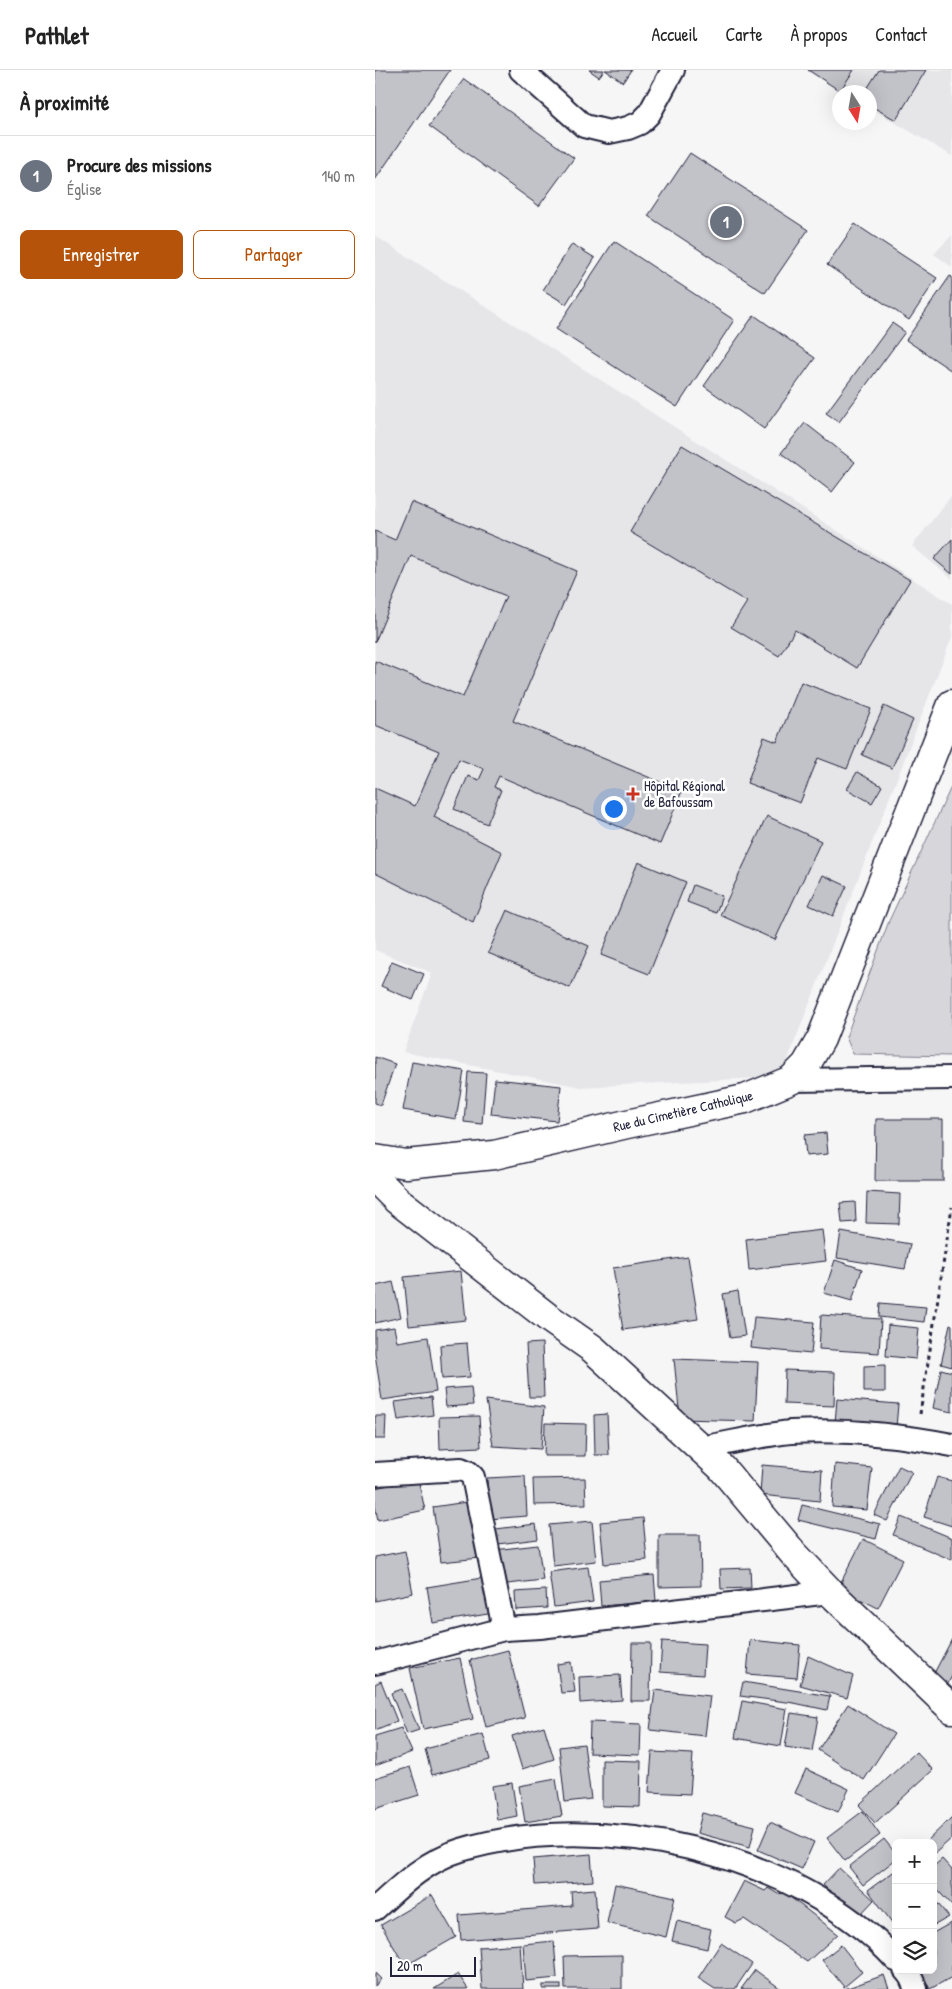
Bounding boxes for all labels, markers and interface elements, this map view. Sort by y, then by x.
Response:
text: Pathlet [25,19,88,51]
text: Accueil [651,22,697,47]
text: Carte [725,22,763,47]
text: À propos [791,22,847,47]
text: Contact [875,22,927,47]
north arrow [832,85,877,130]
text: À proximité [20,88,109,117]
text: Procure des missions [67,152,212,178]
text: 1 [33,165,39,187]
text: 140 m [321,165,355,187]
text: Église [67,178,102,200]
pin: 1 [710,203,742,241]
button: Enregistrer [20,230,183,279]
button: Partager [193,230,355,279]
place label: Hôpital Régional de Bafoussam [644,776,725,811]
marker: Hôpital Régional de Bafoussam [626,787,640,801]
your location [601,796,627,822]
street label: Rue du Cimetière Catholique [611,1085,755,1137]
map controls [892,1839,937,1974]
button: + [892,1839,937,1884]
button: − [892,1884,937,1929]
button: layers [892,1929,937,1974]
scale bar [390,1954,476,1977]
text: 20 m [397,1956,423,1975]

